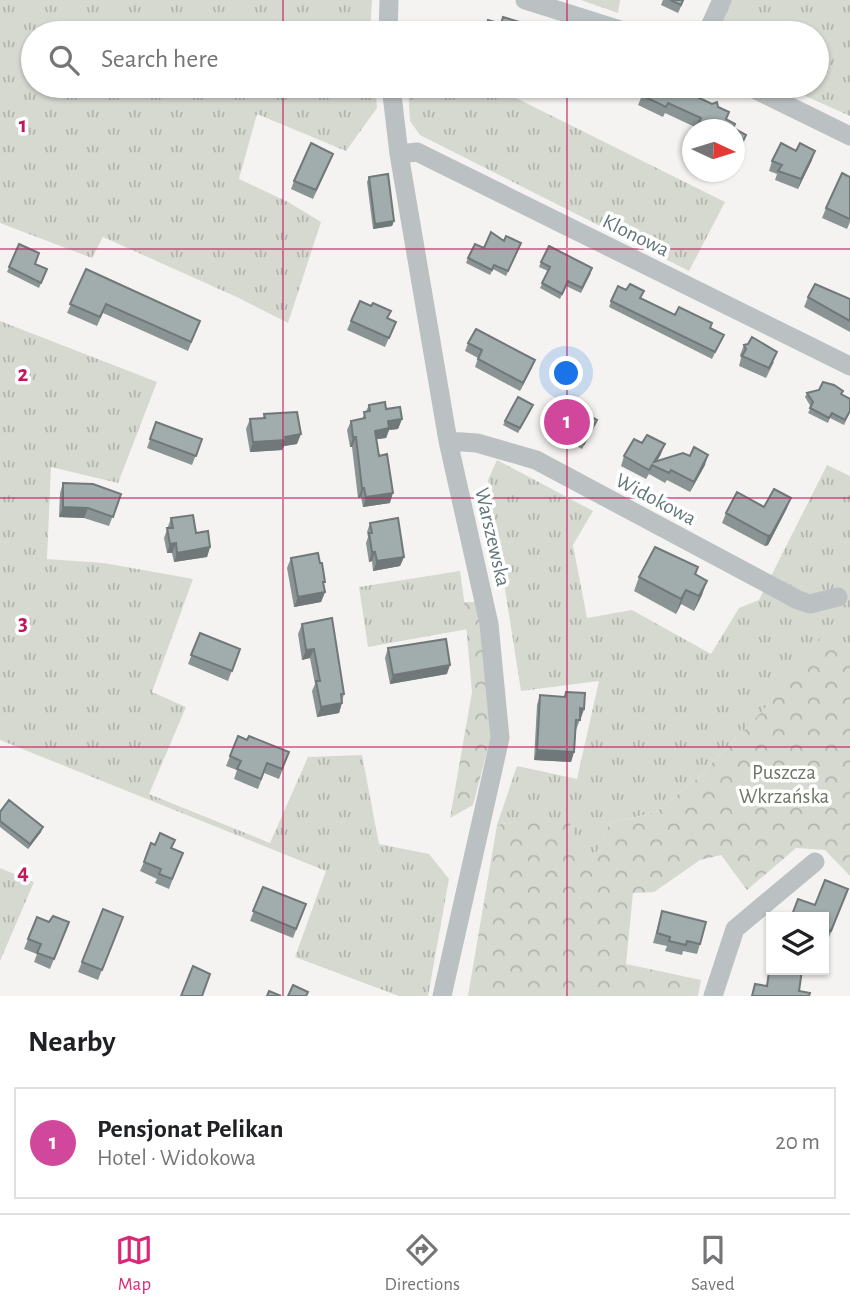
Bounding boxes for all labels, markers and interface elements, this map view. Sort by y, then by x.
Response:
search box [21,21,829,98]
icon: search [45,41,83,79]
text: Search here [101,46,219,72]
text: 1 [19,114,27,137]
north arrow [682,119,745,182]
street label: Klonowa [599,210,673,261]
your location [549,356,583,390]
text: 2 [18,363,29,386]
pin: 1 [544,396,590,448]
street label: Widokowa [612,470,700,529]
street label: Warszewska [471,486,514,589]
text: 3 [18,612,28,635]
park label: Puszcza Wkrzańska [739,762,830,807]
text: 4 [17,861,29,884]
map controls [766,912,829,975]
button: layers [766,912,829,975]
text: Nearby [28,1027,116,1057]
text: Pensjonat Pelikan [97,1116,284,1142]
text: 1 [49,1131,57,1154]
text: 20 m [775,1131,820,1154]
text: Hotel · Widokowa [97,1147,256,1170]
tab: Map [115,1231,153,1296]
tab: Directions [384,1231,460,1296]
tab: Saved [691,1231,735,1296]

